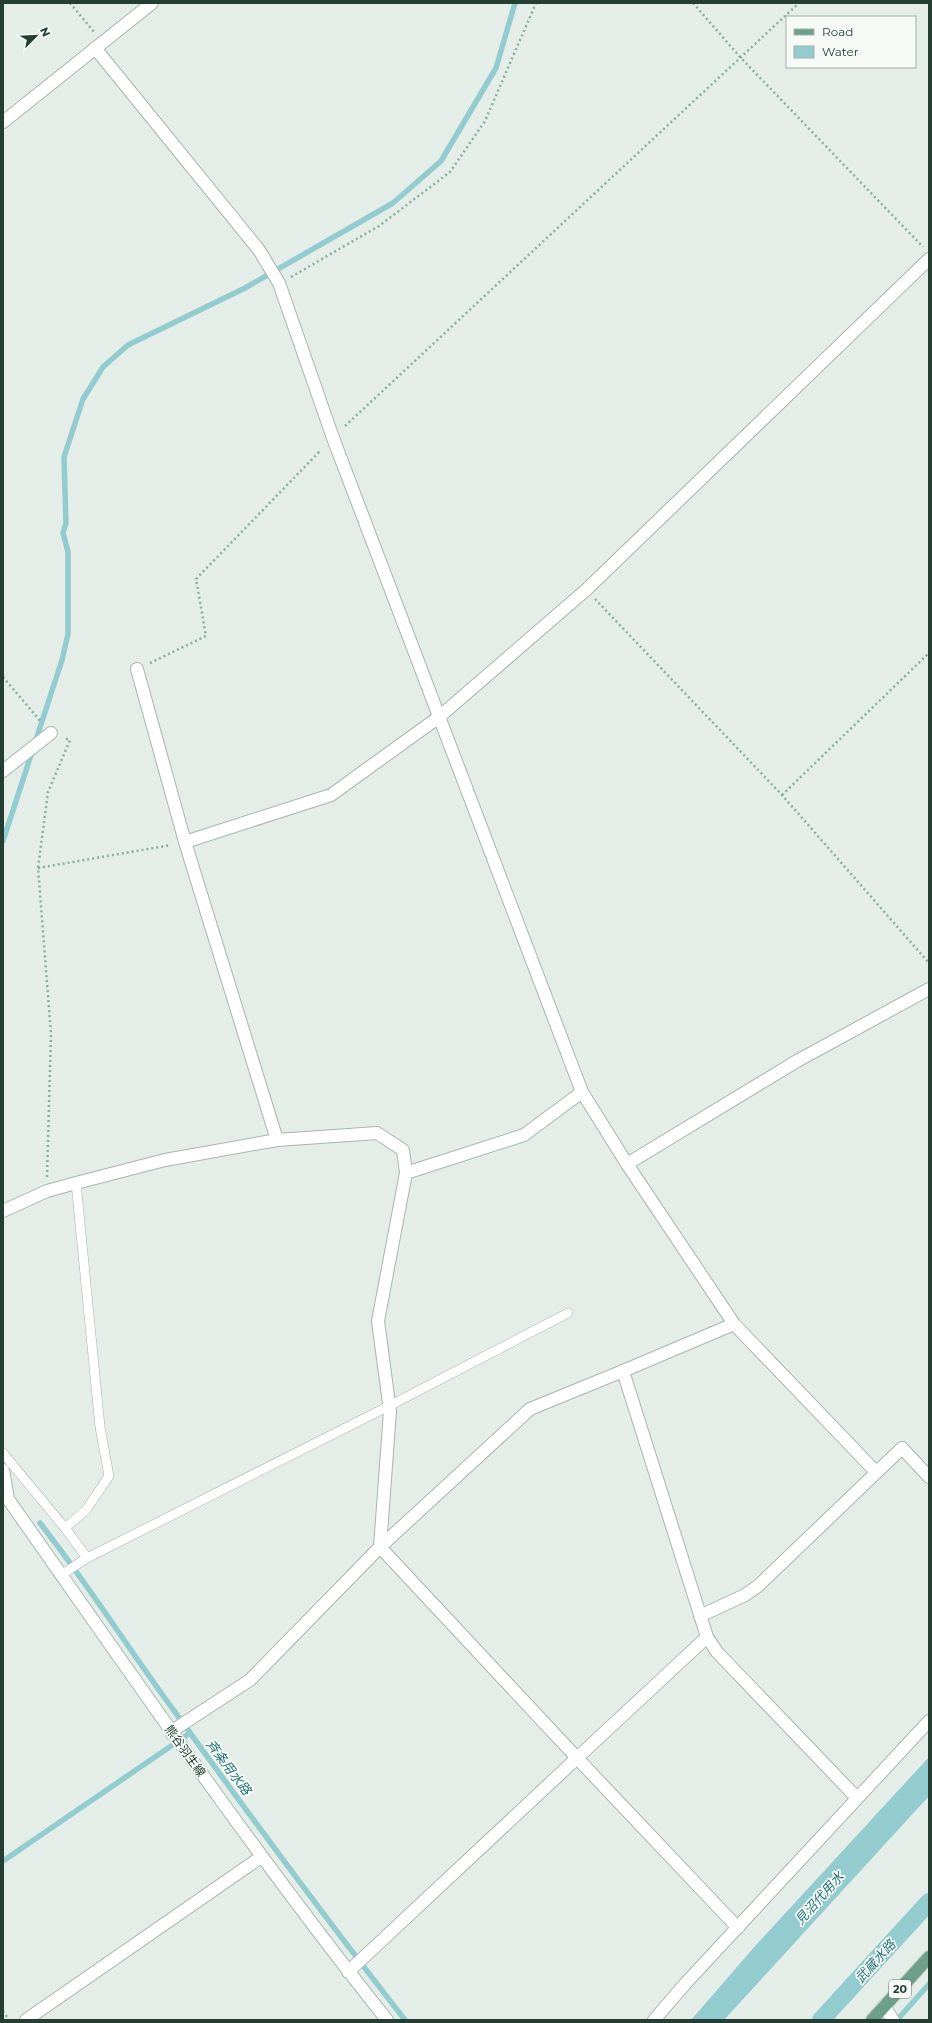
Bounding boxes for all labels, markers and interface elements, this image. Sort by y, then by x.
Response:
north arrow [16,16,56,56]
legend [786,16,916,68]
text: Road [822,24,853,39]
text: N [37,25,53,39]
text: Water [822,44,859,59]
street label: 熊谷羽生線 [162,1722,209,1779]
water label: 斉条用水路 [203,1736,256,1799]
water label: 見沼代用水 [791,1867,848,1928]
water label: 武蔵水路 [852,1936,899,1986]
road number: 20 [889,1980,911,1998]

